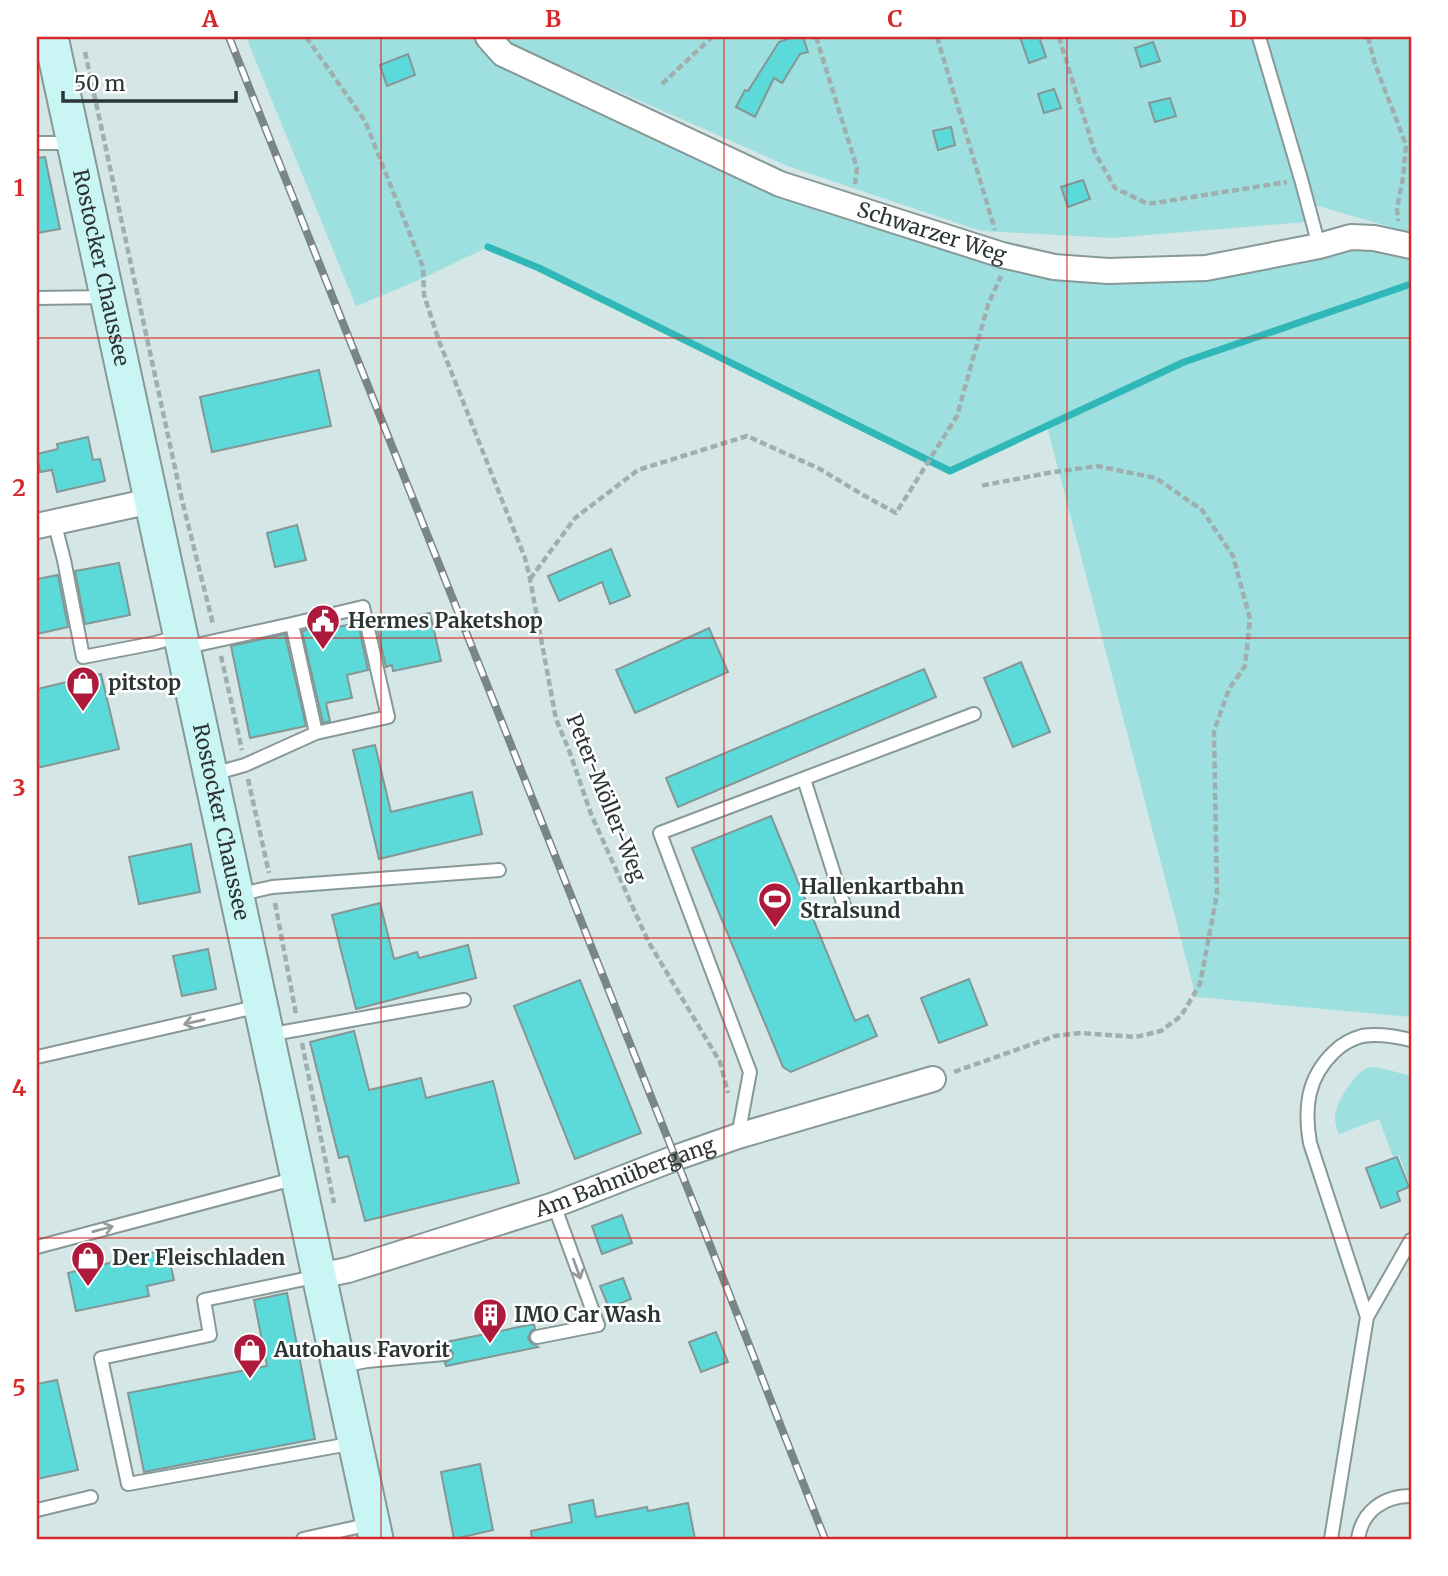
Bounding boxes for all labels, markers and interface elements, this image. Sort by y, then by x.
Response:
text: A [201,4,219,33]
text: B [545,4,561,33]
text: C [887,4,903,33]
text: D [1229,4,1247,33]
scale bar [63,60,236,104]
text: 50 m [74,70,125,97]
street label: Rostocker Chaussee [67,167,136,369]
text: 1 [14,173,25,202]
street label: Schwarzer Weg [854,196,1010,269]
text: 2 [12,473,26,502]
public building icon: Hermes Paketshop [304,602,342,651]
place label: Hermes Paketshop [348,607,543,634]
shop icon: pitstop [64,664,102,713]
place label: pitstop [108,669,181,696]
street label: Peter-Möller-Weg [560,710,653,886]
street label: Rostocker Chaussee [187,721,256,923]
text: 3 [12,773,26,802]
place label: Hallenkartbahn Stralsund [800,873,964,924]
sports icon: Hallenkartbahn Stralsund [756,880,794,929]
one-way arrow [183,1015,206,1029]
text: 4 [12,1073,27,1102]
street label: Am Bahnübergang [531,1131,719,1223]
one-way arrow [92,1222,114,1235]
shop icon: Der Fleischladen [69,1239,107,1288]
place label: Der Fleischladen [112,1244,285,1271]
one-way arrow [572,1257,585,1279]
building icon: IMO Car Wash [471,1296,509,1345]
place label: IMO Car Wash [514,1301,661,1328]
shop icon: Autohaus Favorit [231,1331,269,1380]
place label: Autohaus Favorit [273,1336,451,1363]
text: 5 [12,1373,26,1402]

